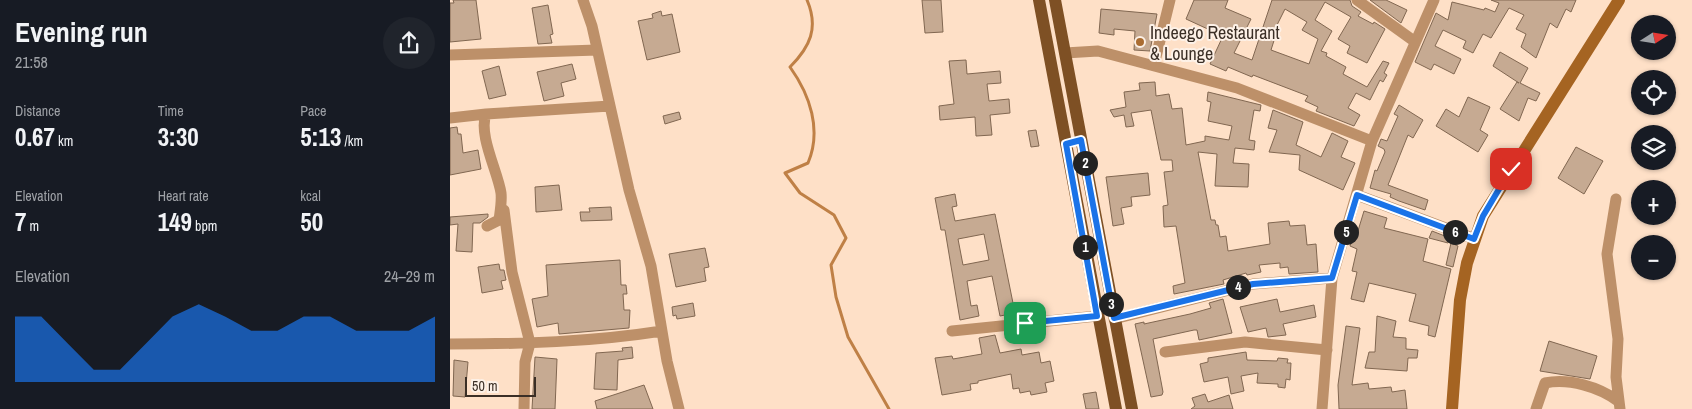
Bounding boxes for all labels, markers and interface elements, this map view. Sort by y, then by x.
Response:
text: Evening run [15,13,148,51]
north arrow [1631,15,1676,60]
map controls [1631,15,1676,280]
button: share [383,17,435,69]
place label: Indeego Restaurant & Lounge [1150,20,1280,66]
marker: Indeego Restaurant & Lounge [1134,36,1146,48]
text: 21:58 [15,51,48,73]
button: locate [1631,70,1676,115]
text: Distance [15,102,60,120]
text: Time [158,102,184,120]
text: Pace [300,102,327,120]
text: 0.67 [15,120,55,154]
text: 3:30 [158,120,199,154]
text: 5:13 [300,120,341,154]
button: layers [1631,125,1676,170]
text: km [55,132,73,150]
text: /km [341,132,363,150]
pin [1490,148,1532,190]
pin: 2 [1072,150,1098,176]
text: 2 [1082,154,1089,172]
icon: check [1497,155,1525,183]
button: + [1631,180,1676,225]
text: Elevation [15,187,63,205]
text: Heart rate [158,187,209,205]
text: kcal [300,187,321,205]
text: 7 [15,205,26,239]
text: 149 [158,205,192,239]
text: 50 [300,205,323,239]
text: m [26,217,39,235]
text: bpm [192,217,217,235]
pin: 5 [1334,220,1358,244]
pin: 6 [1442,220,1468,244]
text: 5 [1343,223,1350,241]
text: 6 [1452,223,1459,241]
pin: 1 [1072,234,1098,260]
button: − [1631,235,1676,280]
text: 1 [1082,238,1089,256]
text: Elevation [15,265,70,287]
text: 24–29 m [384,265,435,287]
pin: 4 [1226,274,1250,300]
text: 4 [1235,278,1242,296]
pin: 3 [1098,292,1124,316]
text: 3 [1108,295,1115,313]
pin [1004,302,1046,344]
icon: arrive [1011,309,1039,337]
scale bar [465,374,536,397]
text: 50 m [472,377,498,395]

